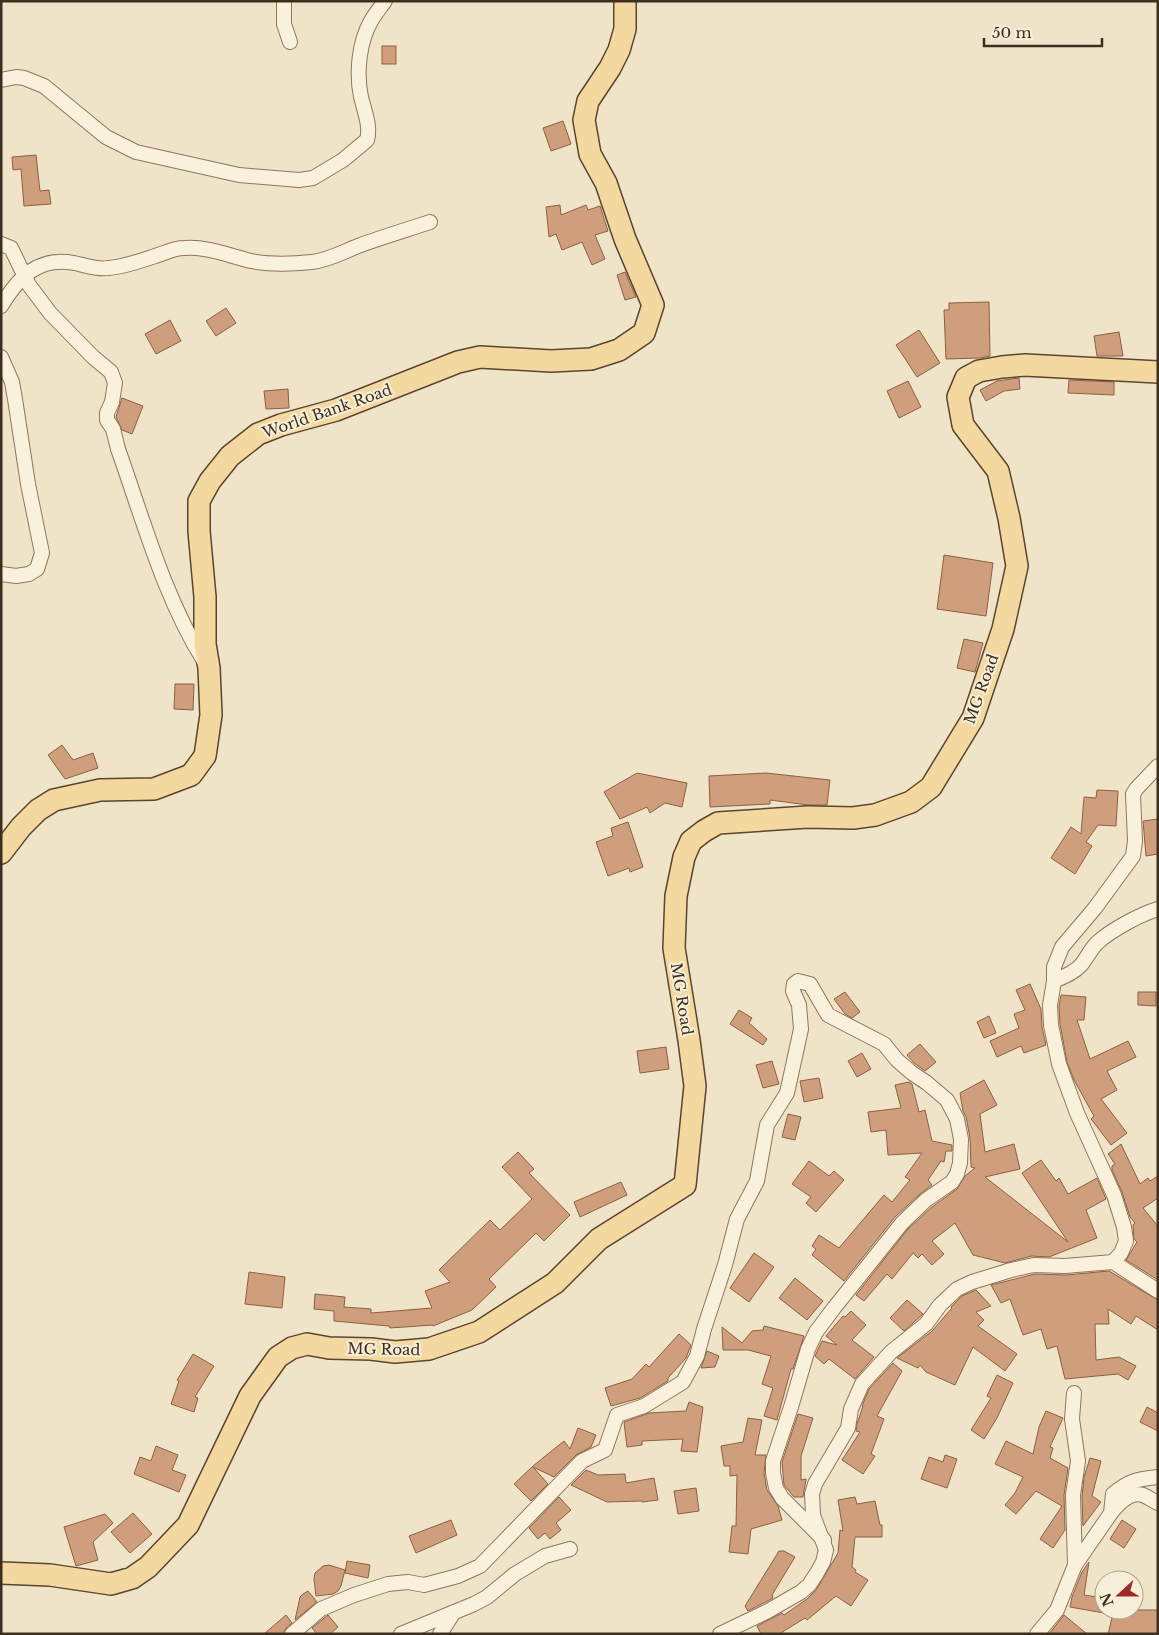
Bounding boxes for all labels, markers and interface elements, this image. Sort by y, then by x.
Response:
scale bar [984,15,1102,47]
text: 50 m [992,23,1032,42]
street label: World Bank Road [259,380,394,442]
street label: MG Road [960,651,1002,727]
street label: MG Road [667,961,697,1037]
street label: MG Road [347,1339,421,1359]
north arrow [1094,1570,1144,1620]
text: N [1096,1590,1118,1609]

